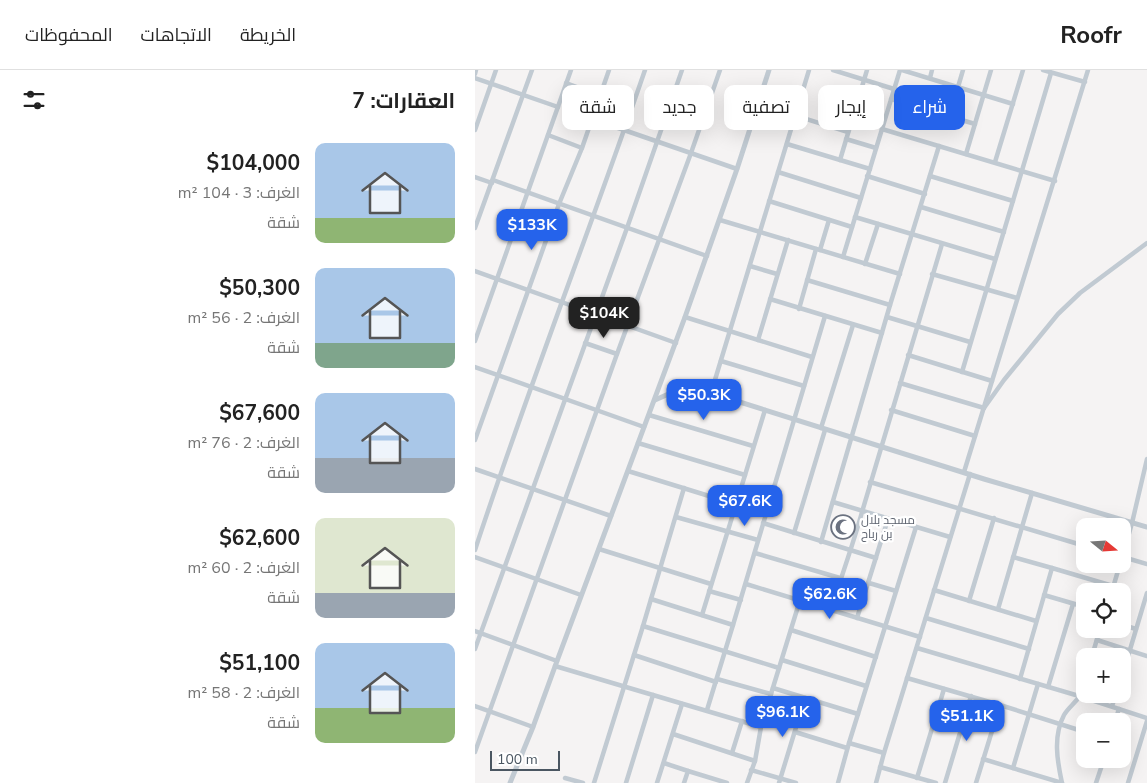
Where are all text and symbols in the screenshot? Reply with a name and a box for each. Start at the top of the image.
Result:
text: Roofr [1060,19,1122,51]
text: المحفوظات [25,23,113,47]
text: الاتجاهات [141,23,212,47]
text: الخريطة [240,23,296,47]
chip: شقة [562,85,634,130]
chip: جديد [644,85,714,130]
chip: تصفية [724,85,808,130]
chip: إيجار [818,85,884,130]
chip: شراء [894,85,965,130]
icon: filters [20,86,48,114]
text: العقارات: 7 [352,87,455,115]
text: $104,000 [207,149,300,177]
icon: home [355,163,415,223]
text: الغرف: 3 · 104 m² [178,182,300,204]
pin: $133K [497,208,567,251]
text: شقة [267,212,300,234]
text: $133K [507,214,557,236]
text: $50,300 [219,274,300,302]
icon: home [355,288,415,348]
pin: $104K [569,296,639,339]
text: $104K [579,302,629,324]
text: الغرف: 2 · 56 m² [187,307,300,329]
text: شقة [267,337,300,359]
pin: $50.3K [663,378,745,421]
text: $50.3K [678,384,731,406]
text: $67,600 [219,399,300,427]
icon: home [355,413,415,473]
text: الغرف: 2 · 76 m² [187,432,300,454]
text: شقة [267,462,300,484]
pin: $67.6K [704,484,786,527]
text: $67.6K [719,490,772,512]
place label: مسجد بلال بن رباح [861,512,915,542]
mosque icon: مسجد بلال بن رباح [830,514,856,540]
north arrow [1076,518,1131,572]
map controls [1076,518,1131,768]
text: $62,600 [219,524,300,552]
icon: home [355,538,415,598]
text: الغرف: 2 · 60 m² [187,557,300,579]
pin: $62.6K [789,578,871,620]
text: $62.6K [804,583,857,605]
button: locate [1076,583,1131,638]
text: شقة [267,587,300,609]
button: + [1076,648,1131,703]
text: $51,100 [219,649,300,677]
icon: home [355,663,415,723]
text: الغرف: 2 · 58 m² [187,682,300,704]
pin: $96.1K [742,696,824,738]
pin: $51.1K [926,700,1008,742]
text: $96.1K [757,701,810,723]
text: $51.1K [941,705,994,727]
text: شقة [267,712,300,734]
button: − [1076,713,1131,768]
scale bar [490,748,560,771]
text: 100 m [497,750,538,769]

